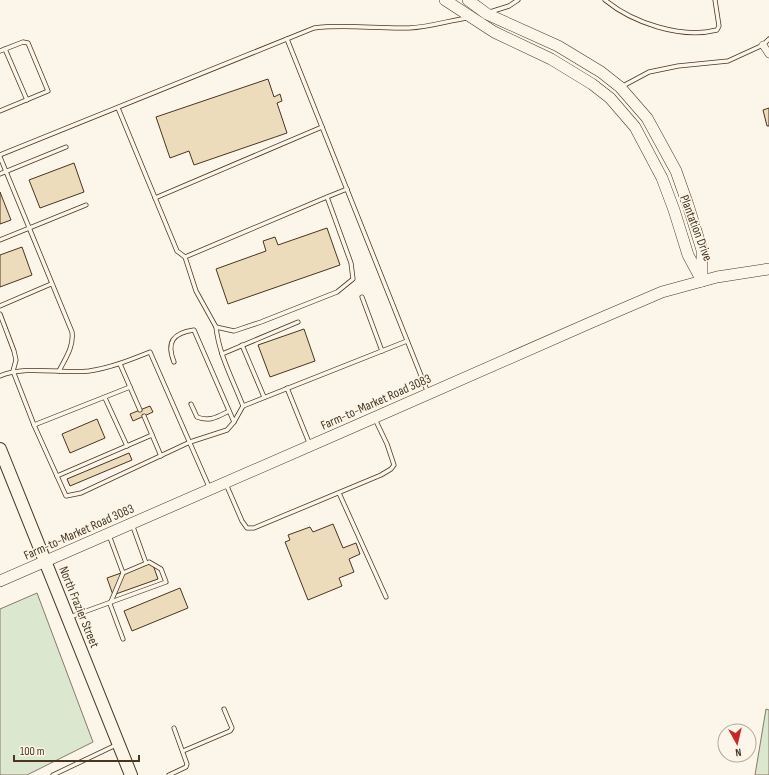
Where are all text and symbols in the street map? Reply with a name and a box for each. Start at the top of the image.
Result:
street label: Plantation Drive [676,193,716,263]
street label: Farm-to-Market Road 3083 [318,370,434,434]
street label: Farm-to-Market Road 3083 [21,500,137,564]
street label: North Frazier Street [55,564,103,650]
north arrow [717,723,757,763]
scale bar [14,737,139,763]
text: 100 m [20,744,45,759]
text: N [734,746,742,759]

